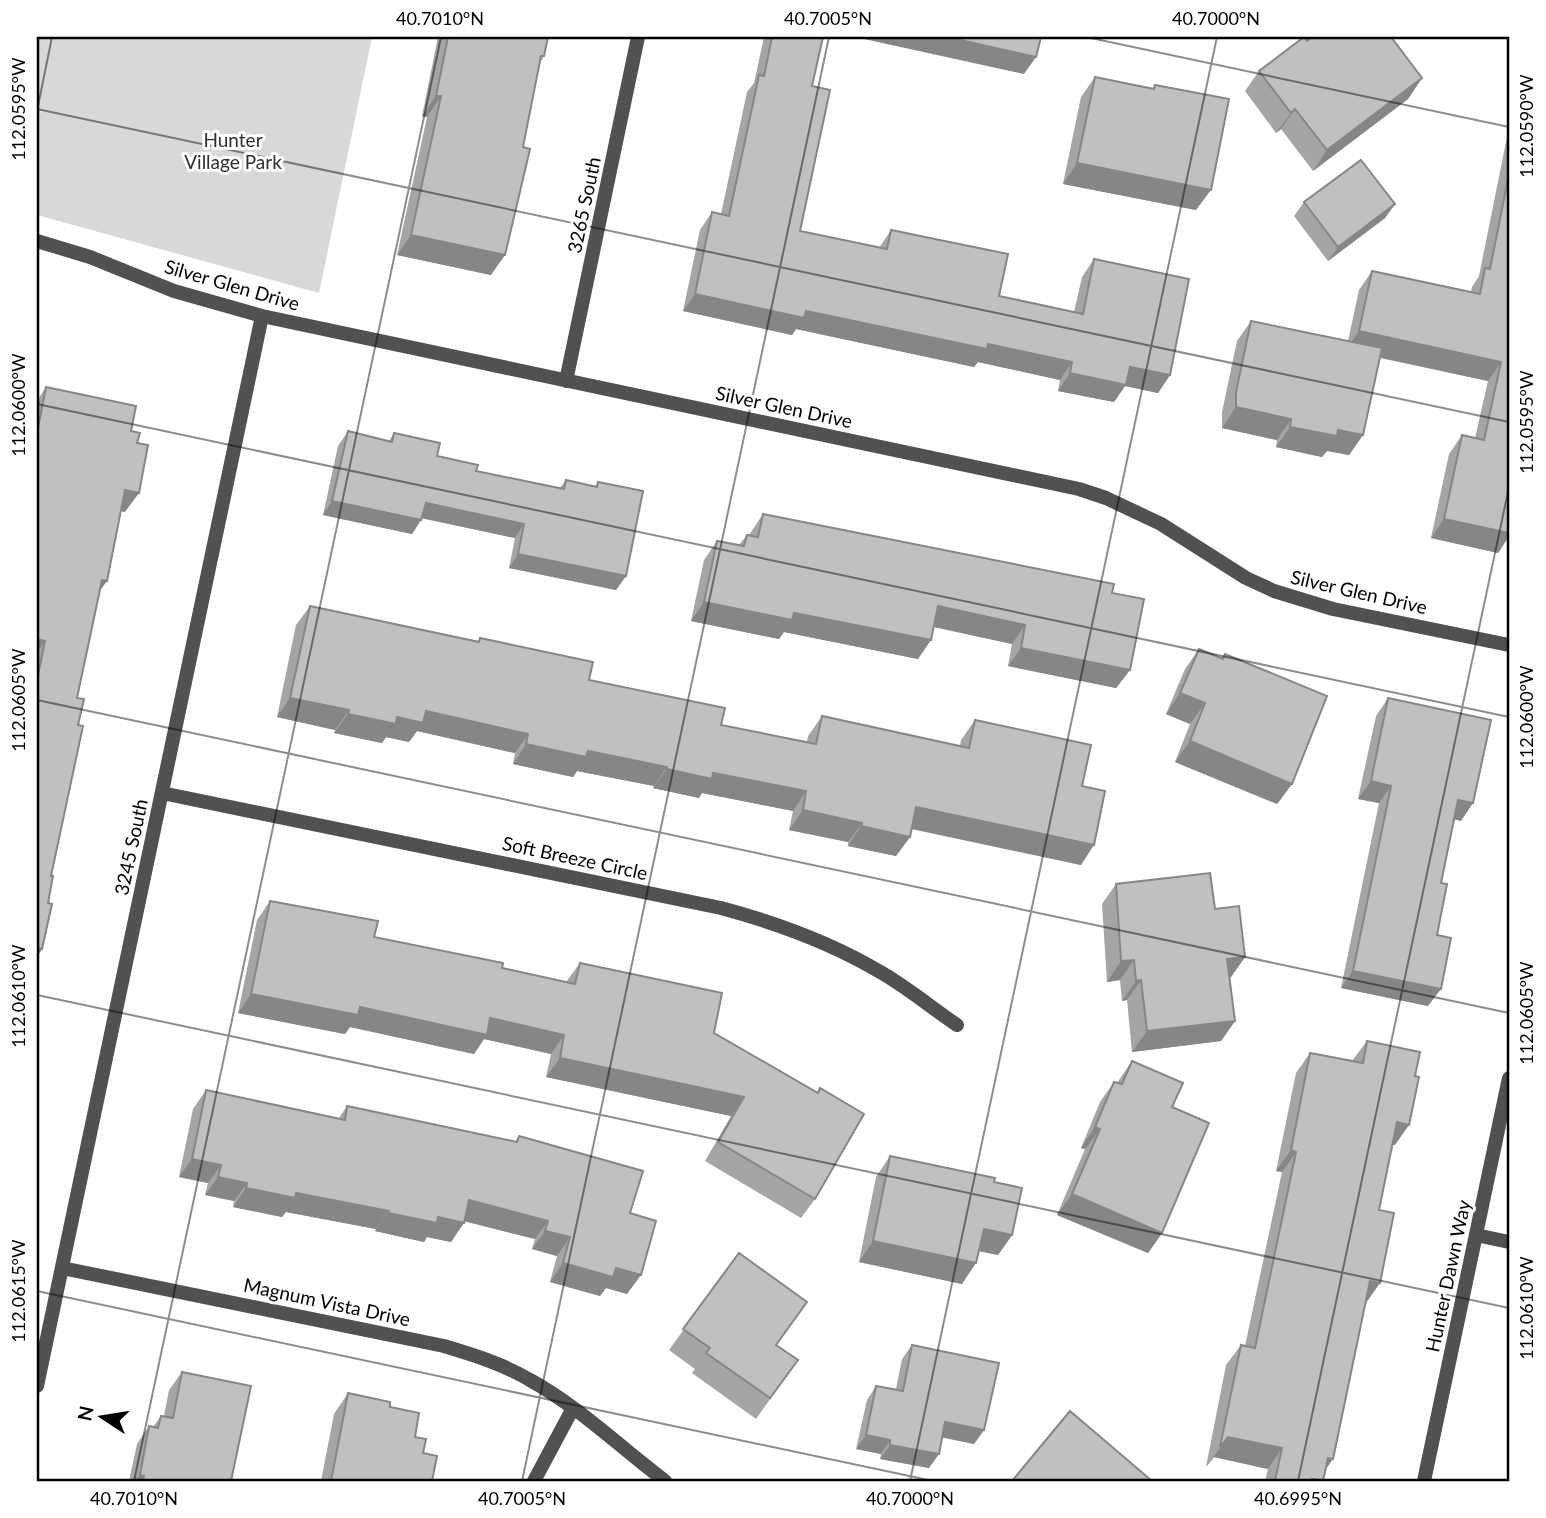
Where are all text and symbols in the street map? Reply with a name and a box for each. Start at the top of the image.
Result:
text: 40.7010°N [396,7,484,29]
text: 40.7005°N [784,7,872,29]
text: 40.7000°N [1172,7,1260,29]
text: 112.0595°W [7,57,29,161]
text: 112.0590°W [1515,74,1537,178]
park label: Hunter Village Park [184,128,282,173]
street label: 3265 South [562,155,605,255]
street label: Silver Glen Drive [162,254,302,315]
text: 112.0600°W [7,353,29,457]
text: 112.0595°W [1515,370,1537,474]
street label: Silver Glen Drive [714,381,855,432]
street label: Silver Glen Drive [1289,565,1430,618]
text: 112.0605°W [7,648,29,752]
text: 112.0600°W [1515,665,1537,769]
street label: 3245 South [109,797,152,897]
street label: Soft Breeze Circle [500,831,650,884]
text: 112.0610°W [7,944,29,1048]
text: 112.0605°W [1515,961,1537,1065]
street label: Hunter Dawn Way [1420,1198,1475,1354]
text: 112.0615°W [7,1239,29,1343]
text: 112.0610°W [1515,1256,1537,1360]
street label: Magnum Vista Drive [242,1273,413,1330]
north arrow [66,1382,136,1452]
text: N [72,1404,98,1423]
text: 40.7010°N [90,1487,178,1509]
text: 40.7005°N [478,1487,566,1509]
text: 40.7000°N [866,1487,954,1509]
text: 40.6995°N [1254,1487,1342,1509]

